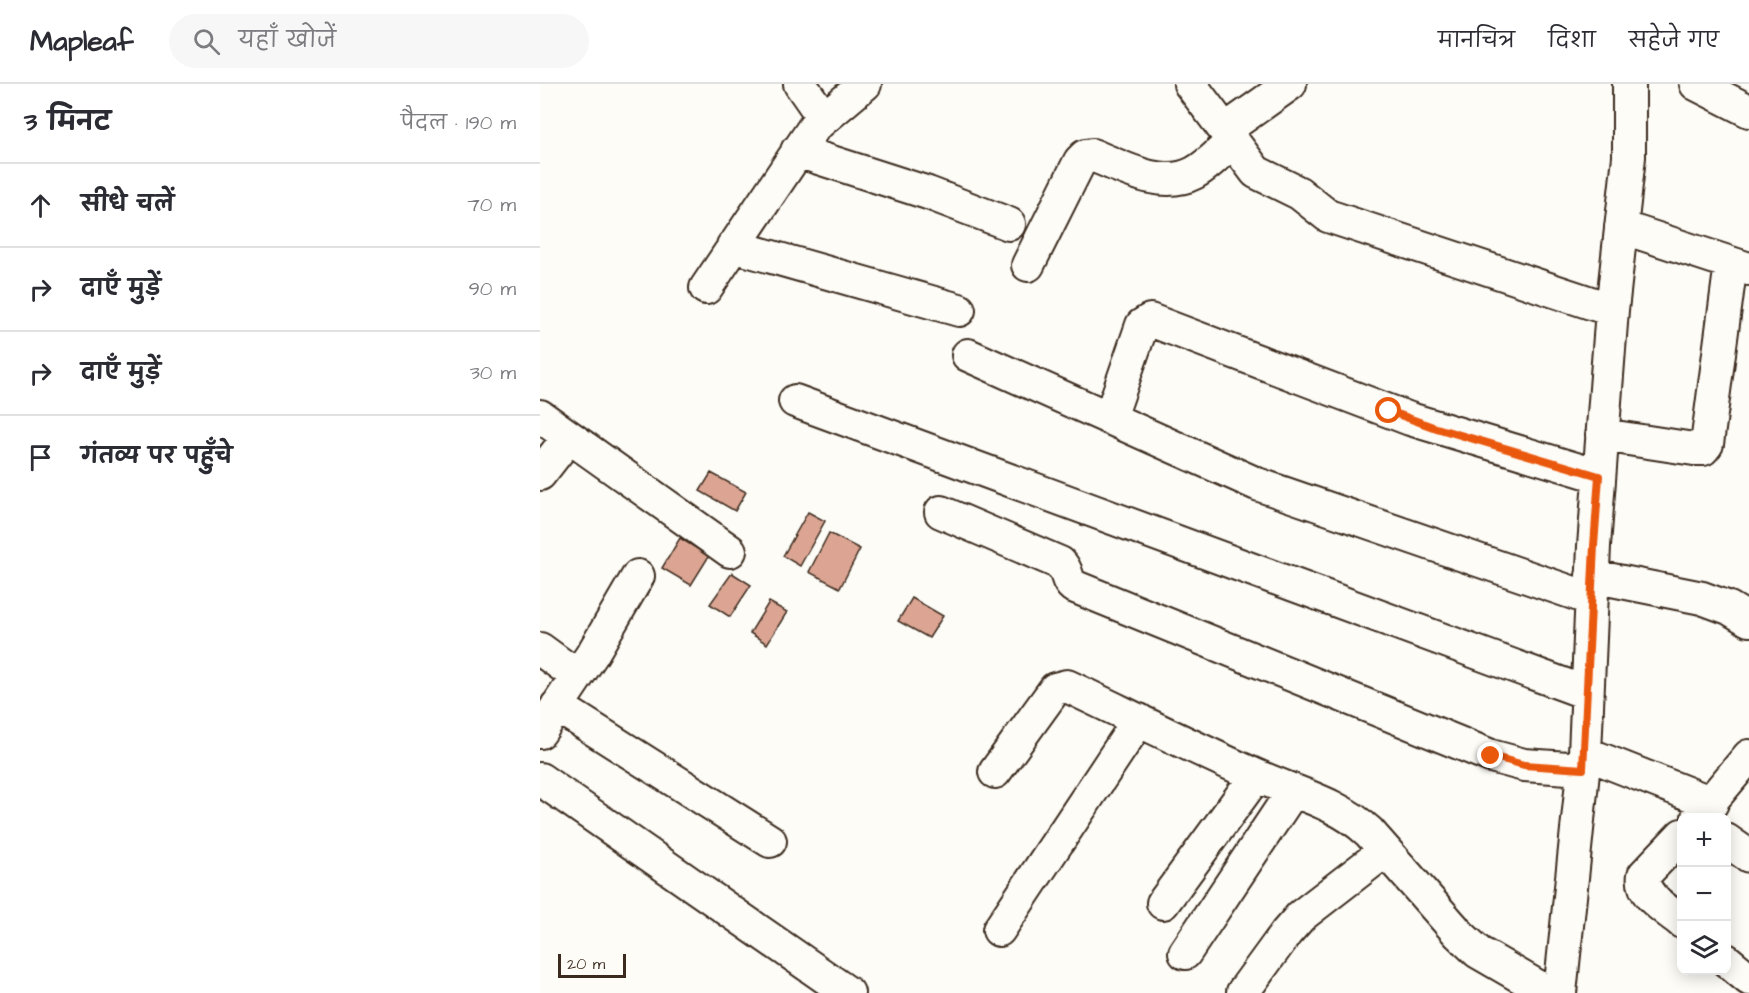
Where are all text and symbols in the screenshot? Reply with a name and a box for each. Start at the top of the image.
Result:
search box [169,14,589,68]
text: Mapleaf [30,22,133,61]
icon: search [190,25,223,58]
text: यहाँ खोजें [238,25,336,56]
text: मानचित्र [1438,26,1515,55]
text: दिशा [1548,26,1596,55]
text: सहेजे गए [1629,26,1719,55]
text: 3 मिनट [24,104,111,140]
text: पैदल · 190 m [401,109,516,137]
icon: ahead [24,189,57,222]
text: सीधे चलें [81,189,174,220]
text: 70 m [468,191,516,219]
icon: right [24,273,57,306]
text: दाएँ मुड़ें [81,273,161,304]
text: 90 m [468,275,516,303]
icon: right [24,357,57,390]
text: दाएँ मुड़ें [81,357,161,388]
text: 30 m [470,359,516,387]
route start [1375,397,1401,423]
icon: arrive [24,441,57,474]
text: गंतव्य पर पहुँचे [81,441,232,472]
route end [1477,742,1503,768]
map controls [1677,813,1731,975]
button: + [1677,813,1731,867]
button: − [1677,867,1731,921]
button: layers [1677,921,1731,975]
scale bar [558,951,626,978]
text: 20 m [567,953,605,975]

